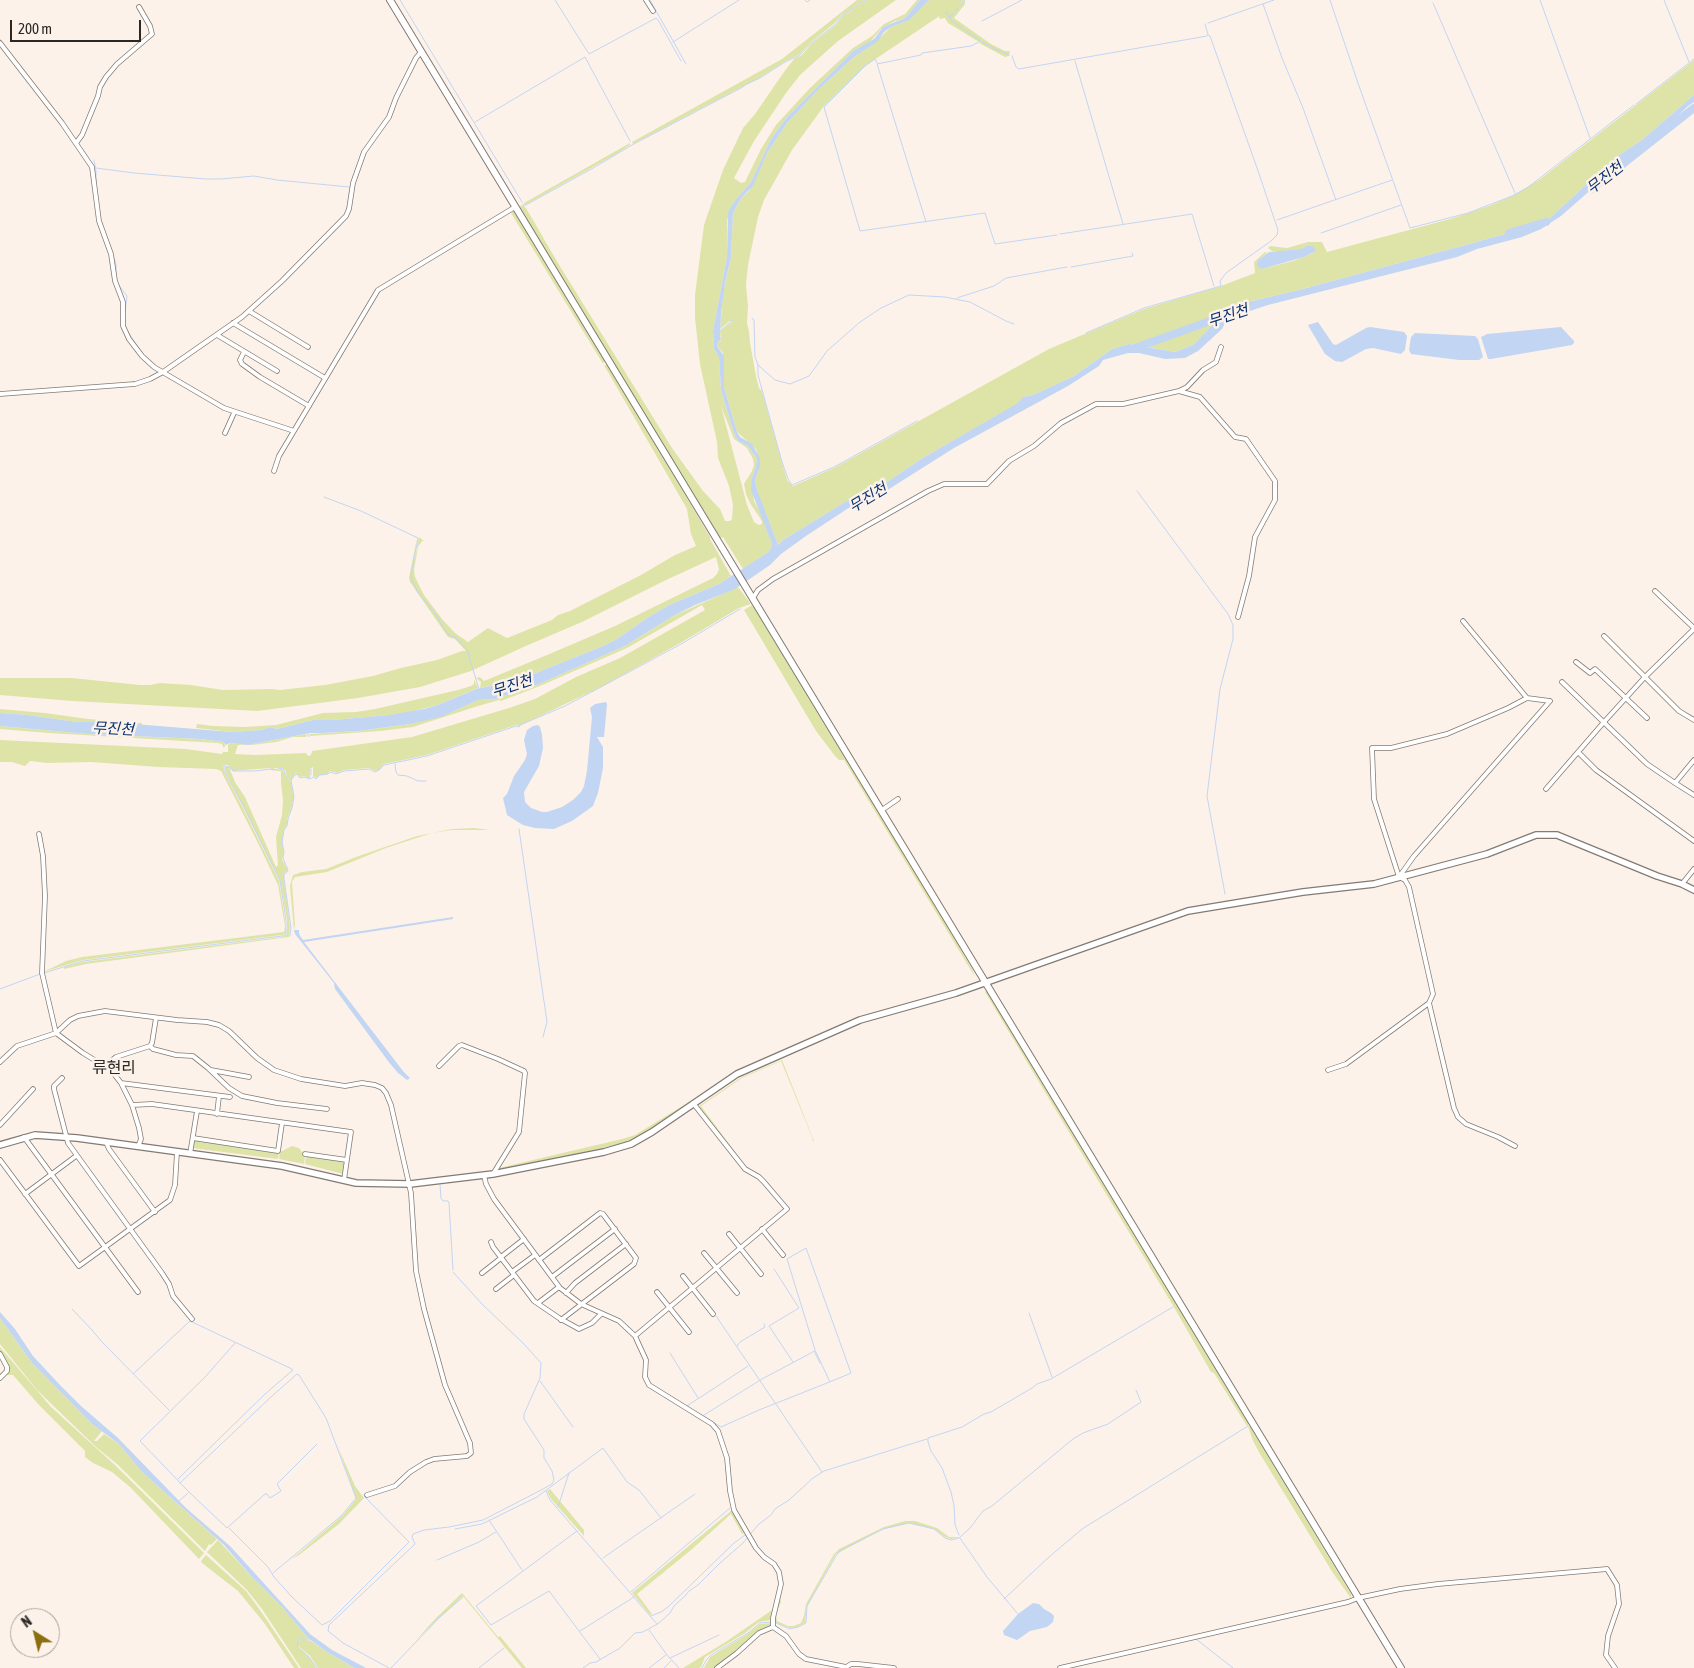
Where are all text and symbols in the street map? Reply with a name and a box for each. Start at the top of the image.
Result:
scale bar [12,10,144,42]
text: 200 m [18,20,52,37]
water label: 무진천 [1583,158,1627,198]
water label: 무진천 [1206,301,1250,331]
water label: 무진천 [846,480,890,516]
water label: 무진천 [490,671,534,701]
water label: 무진천 [92,719,134,739]
district label: 류현리 [92,1058,136,1078]
north arrow [10,1608,60,1658]
text: N [19,1613,35,1631]

